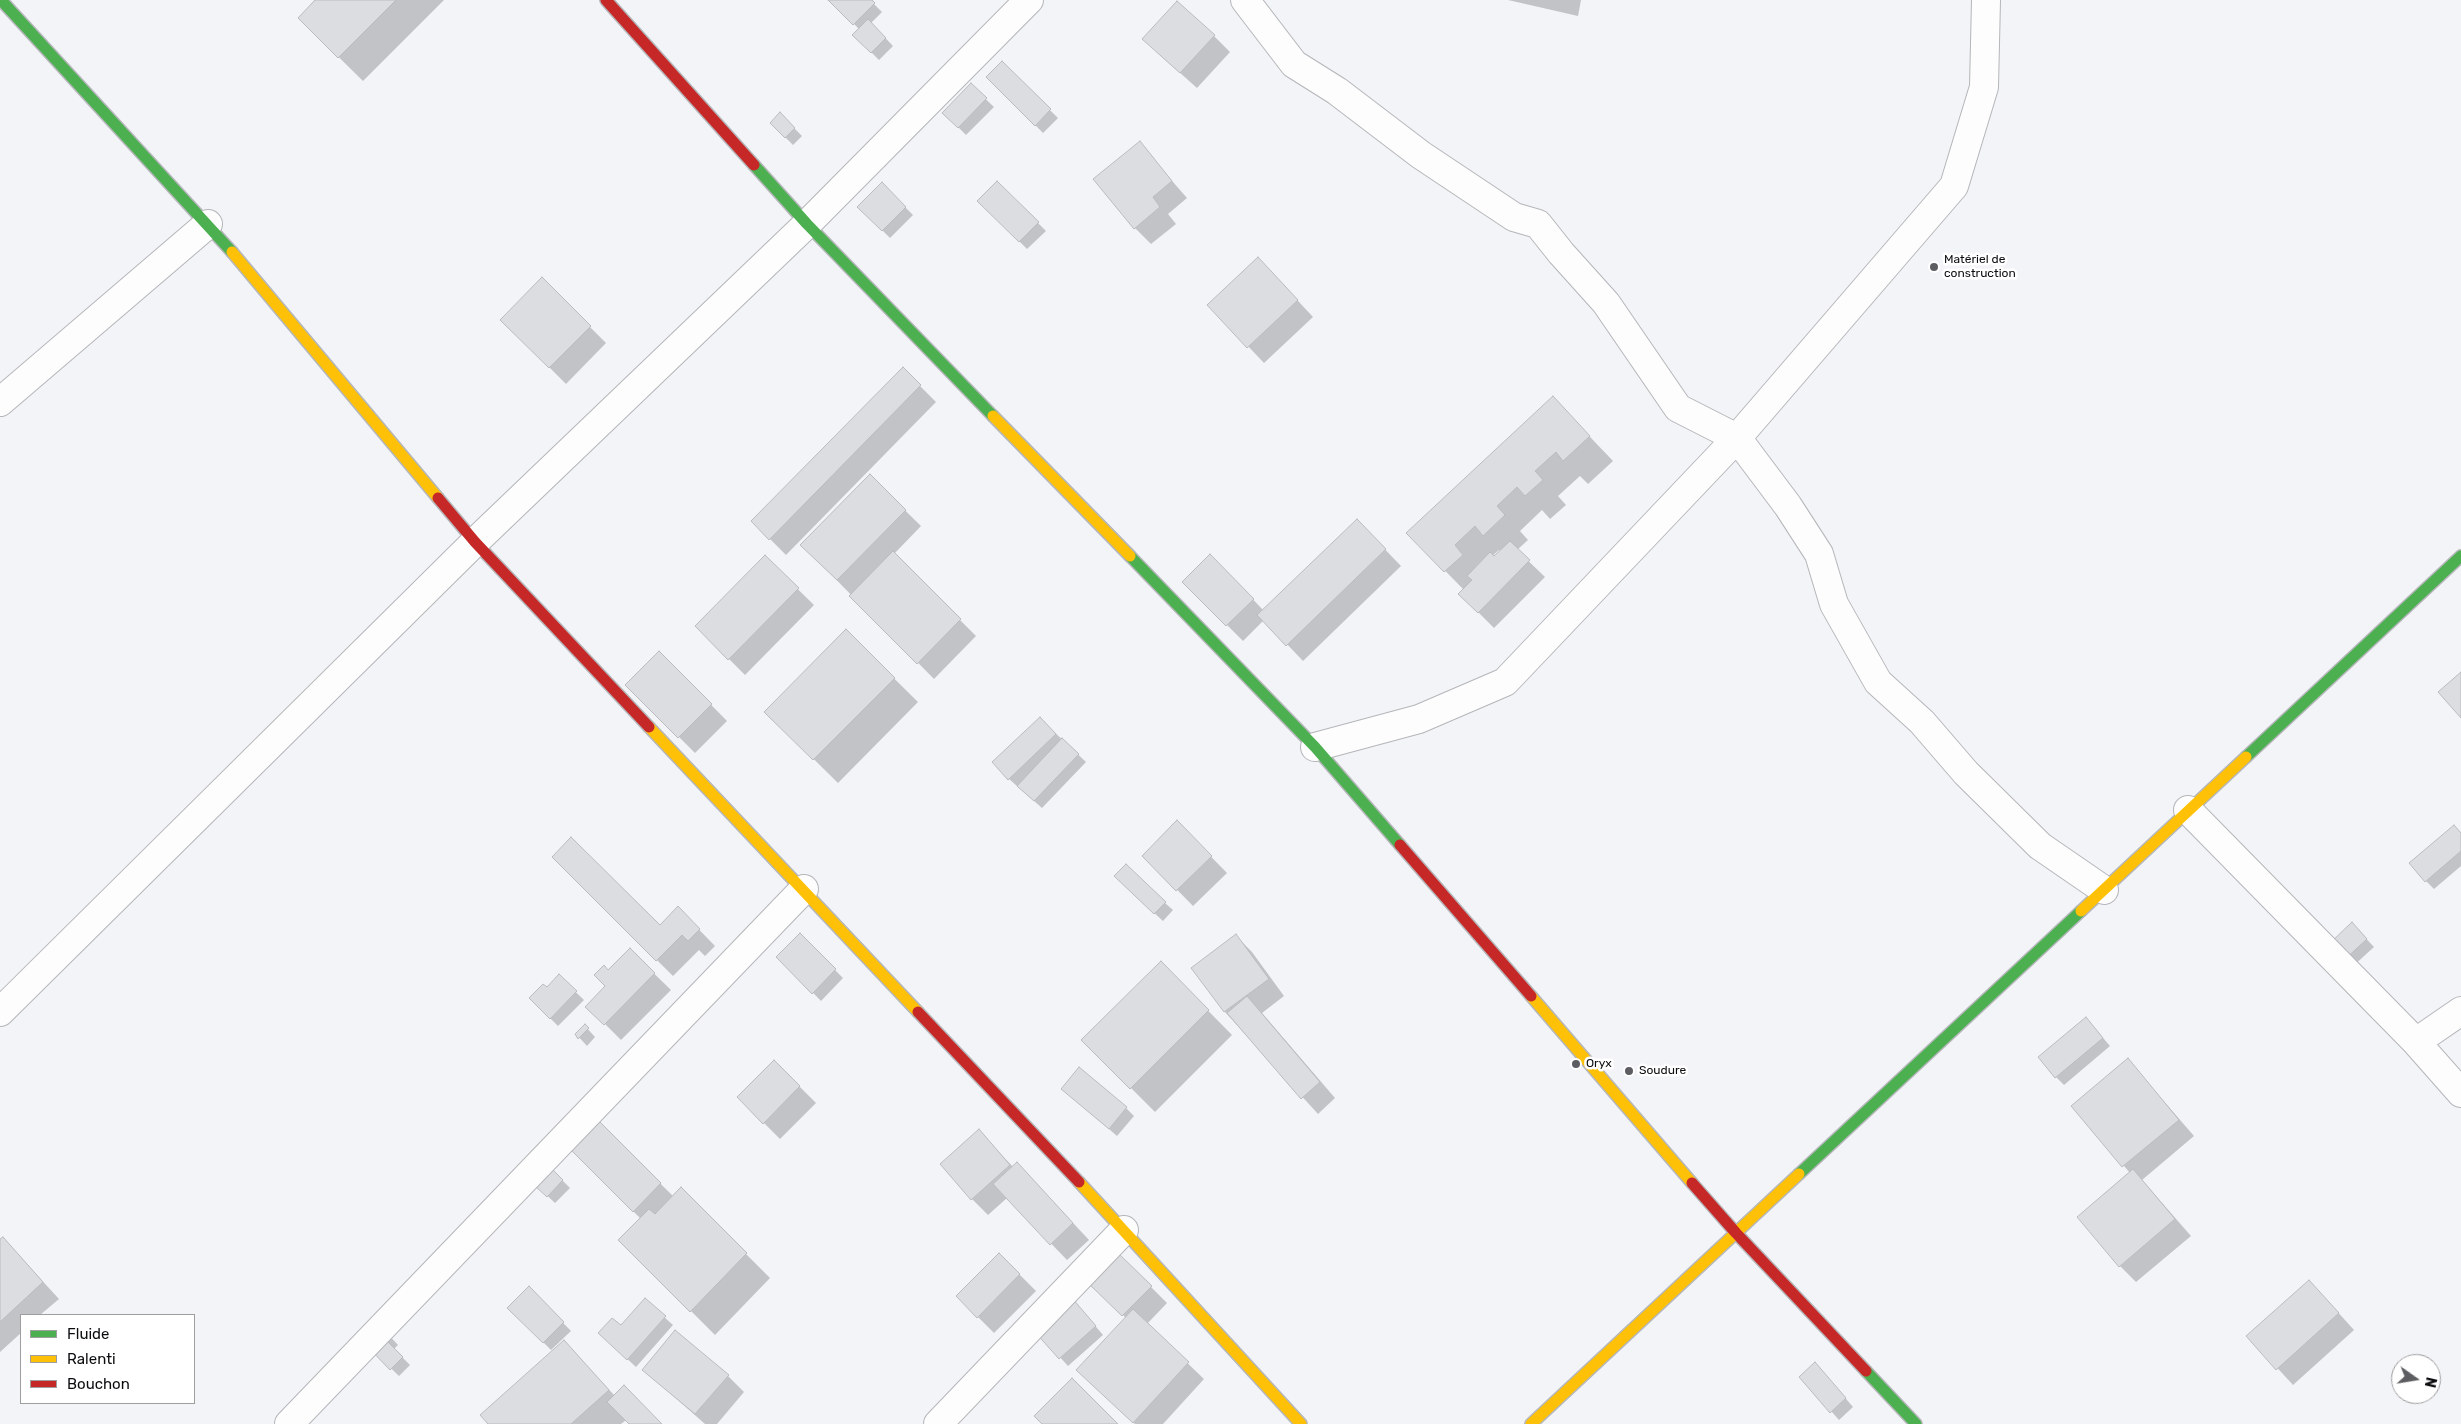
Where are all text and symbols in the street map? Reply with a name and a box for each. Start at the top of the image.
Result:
place label: Matériel de construction [1944,253,2016,281]
marker: Matériel de construction [1928,261,1940,273]
place label: Oryx [1586,1057,1612,1071]
marker: Oryx [1570,1058,1582,1070]
place label: Soudure [1639,1064,1686,1078]
marker: Soudure [1623,1065,1635,1077]
legend [20,1314,195,1404]
text: Fluide [67,1325,109,1343]
text: Ralenti [67,1350,116,1368]
north arrow [2391,1354,2441,1404]
text: Bouchon [67,1375,130,1393]
text: N [2421,1375,2440,1389]

